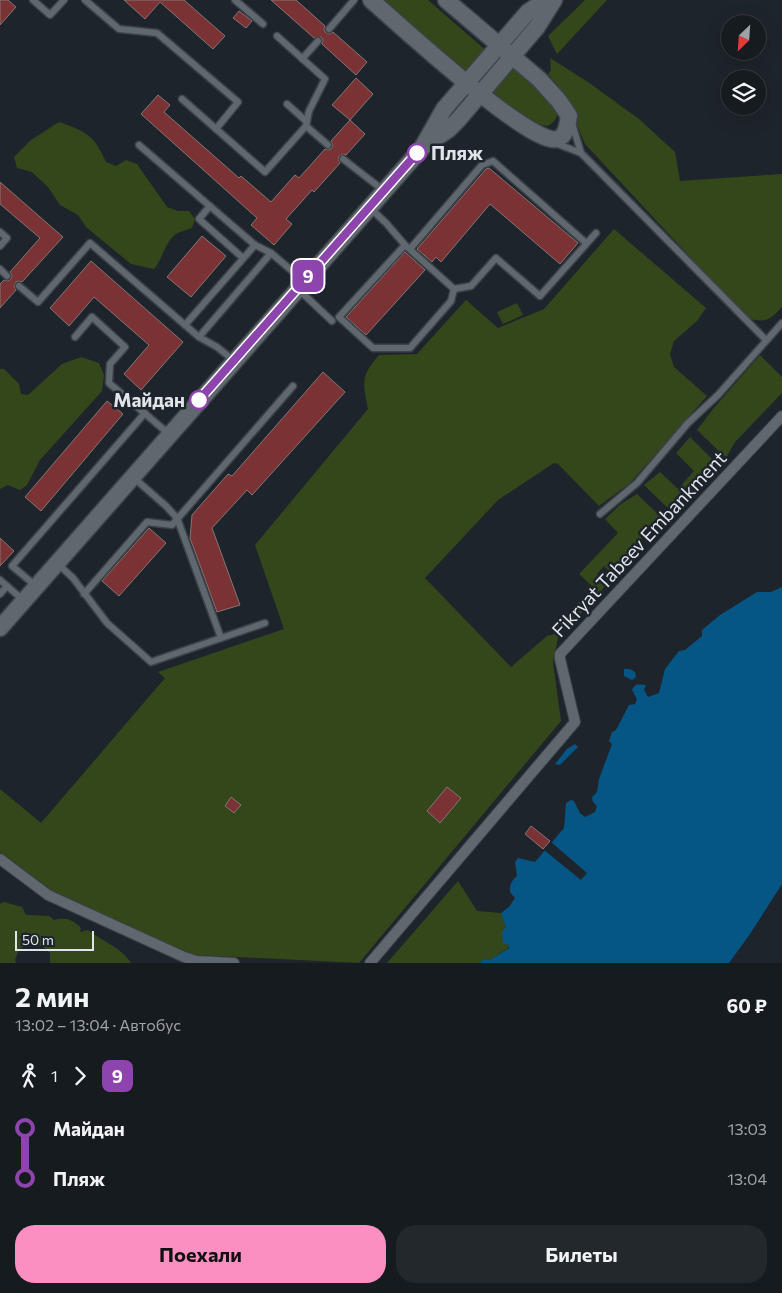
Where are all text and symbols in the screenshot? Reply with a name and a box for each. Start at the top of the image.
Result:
north arrow [721,15,766,60]
map controls [721,15,766,115]
button: layers [721,70,766,115]
place label: Пляж [431,141,483,164]
marker: Пляж [407,143,427,163]
line badge: 9 [292,260,324,292]
text: 9 [302,265,314,287]
place label: Майдан [113,388,185,411]
marker: Майдан [189,390,209,410]
street label: Fikryat Tabeev Embankment [547,446,731,641]
scale bar [15,928,94,951]
text: 50 m [22,931,54,948]
text: 2 мин [15,979,90,1013]
text: 60 ₽ [726,994,767,1017]
text: 13:02 – 13:04 · Автобус [15,1015,181,1034]
icon: walk [15,1062,43,1090]
icon: forward [66,1062,94,1090]
text: 9 [112,1065,123,1087]
text: 1 [51,1066,58,1085]
text: Майдан [53,1117,125,1140]
text: 13:03 [728,1119,767,1138]
text: Пляж [53,1167,105,1190]
text: 13:04 [727,1169,767,1188]
button: Поехали [15,1225,386,1283]
button: Билеты [396,1225,767,1283]

